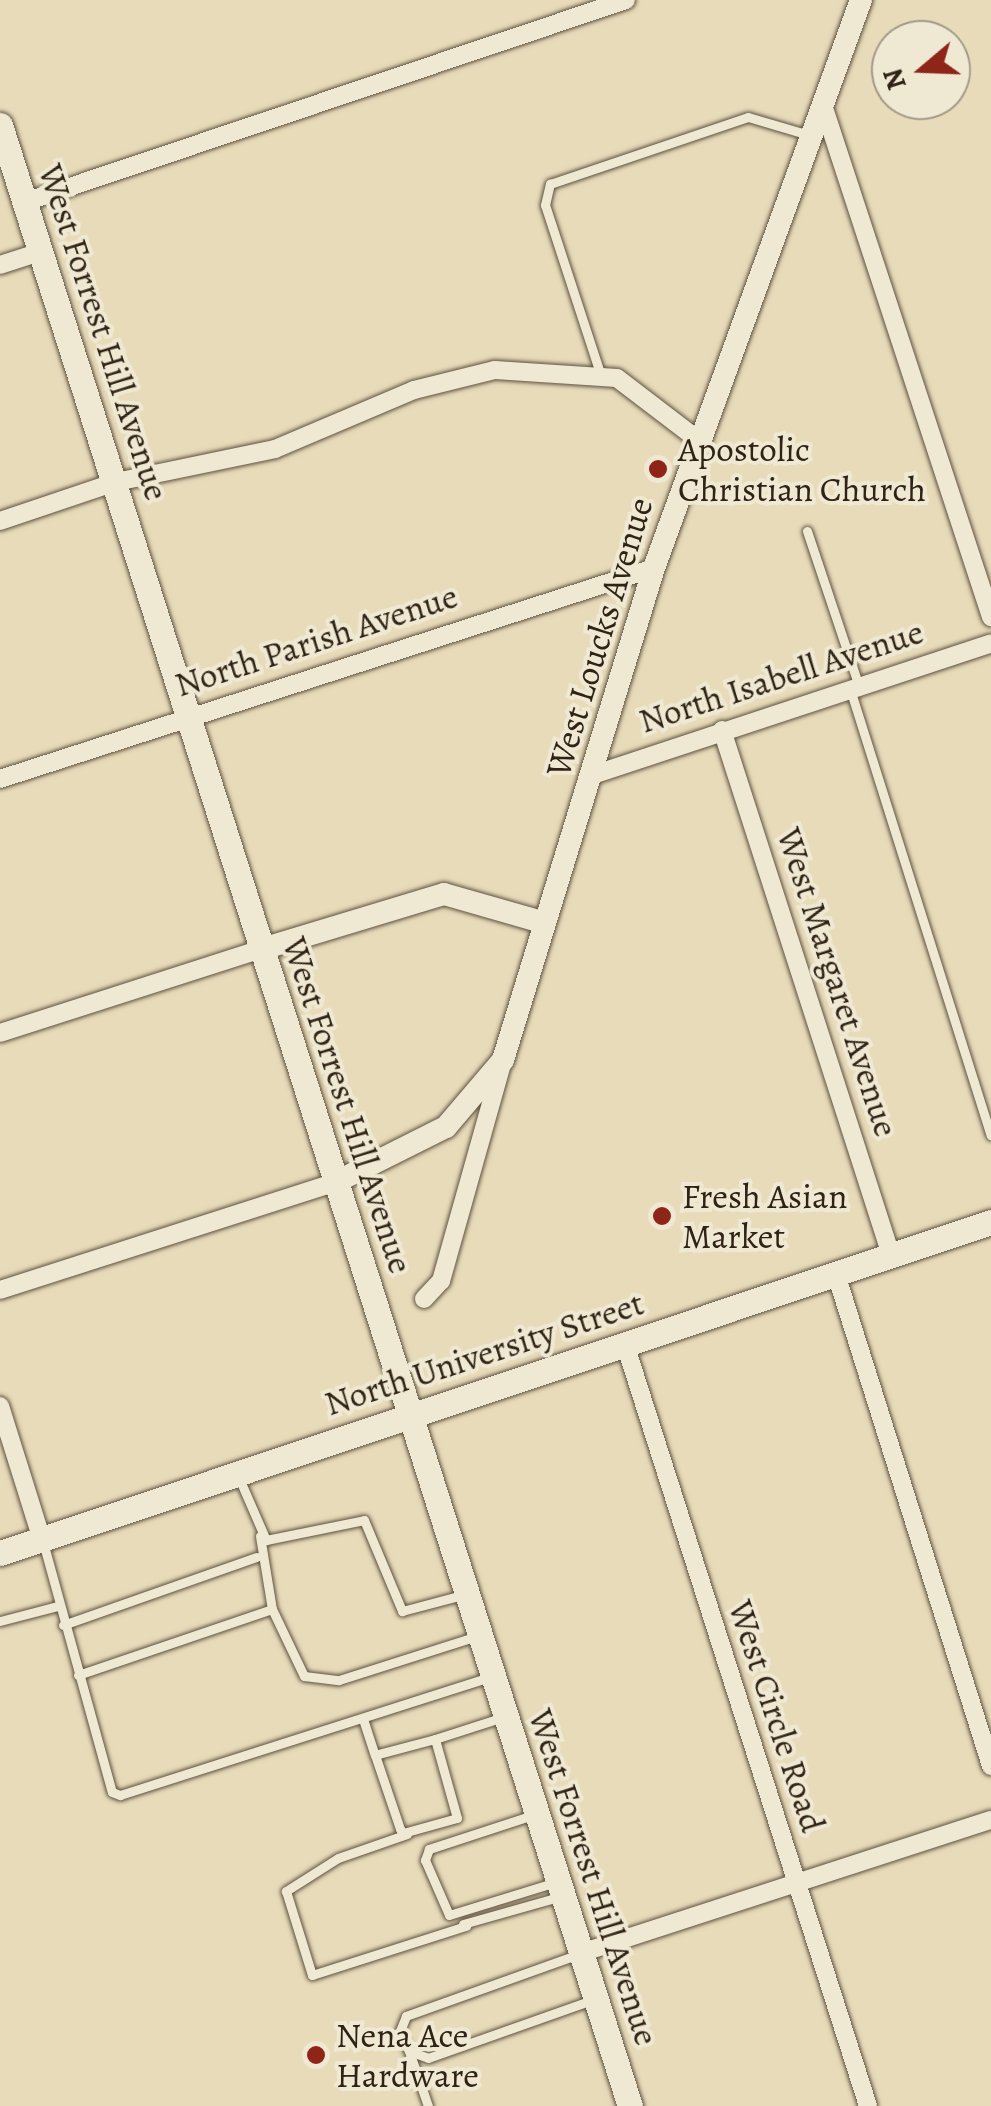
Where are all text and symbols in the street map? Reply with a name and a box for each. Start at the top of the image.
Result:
north arrow [871,20,971,120]
text: N [873,63,916,95]
street label: West Forrest Hill Avenue [30,159,178,505]
place label: Apostolic Christian Church [678,428,926,510]
marker: Apostolic Christian Church [647,458,669,480]
street label: West Loucks Avenue [537,492,661,782]
street label: North Parish Avenue [169,575,463,705]
street label: North Isabell Avenue [634,610,928,742]
street label: West Margaret Avenue [768,822,908,1142]
street label: West Forrest Hill Avenue [274,932,422,1278]
place label: Fresh Asian Market [682,1175,848,1257]
marker: Fresh Asian Market [651,1205,673,1227]
street label: North University Street [319,1282,649,1424]
street label: West Circle Road [720,1595,834,1837]
street label: West Forrest Hill Avenue [520,1704,668,2050]
place label: Nena Ace Hardware [336,2014,479,2096]
marker: Nena Ace Hardware [305,2044,327,2066]

